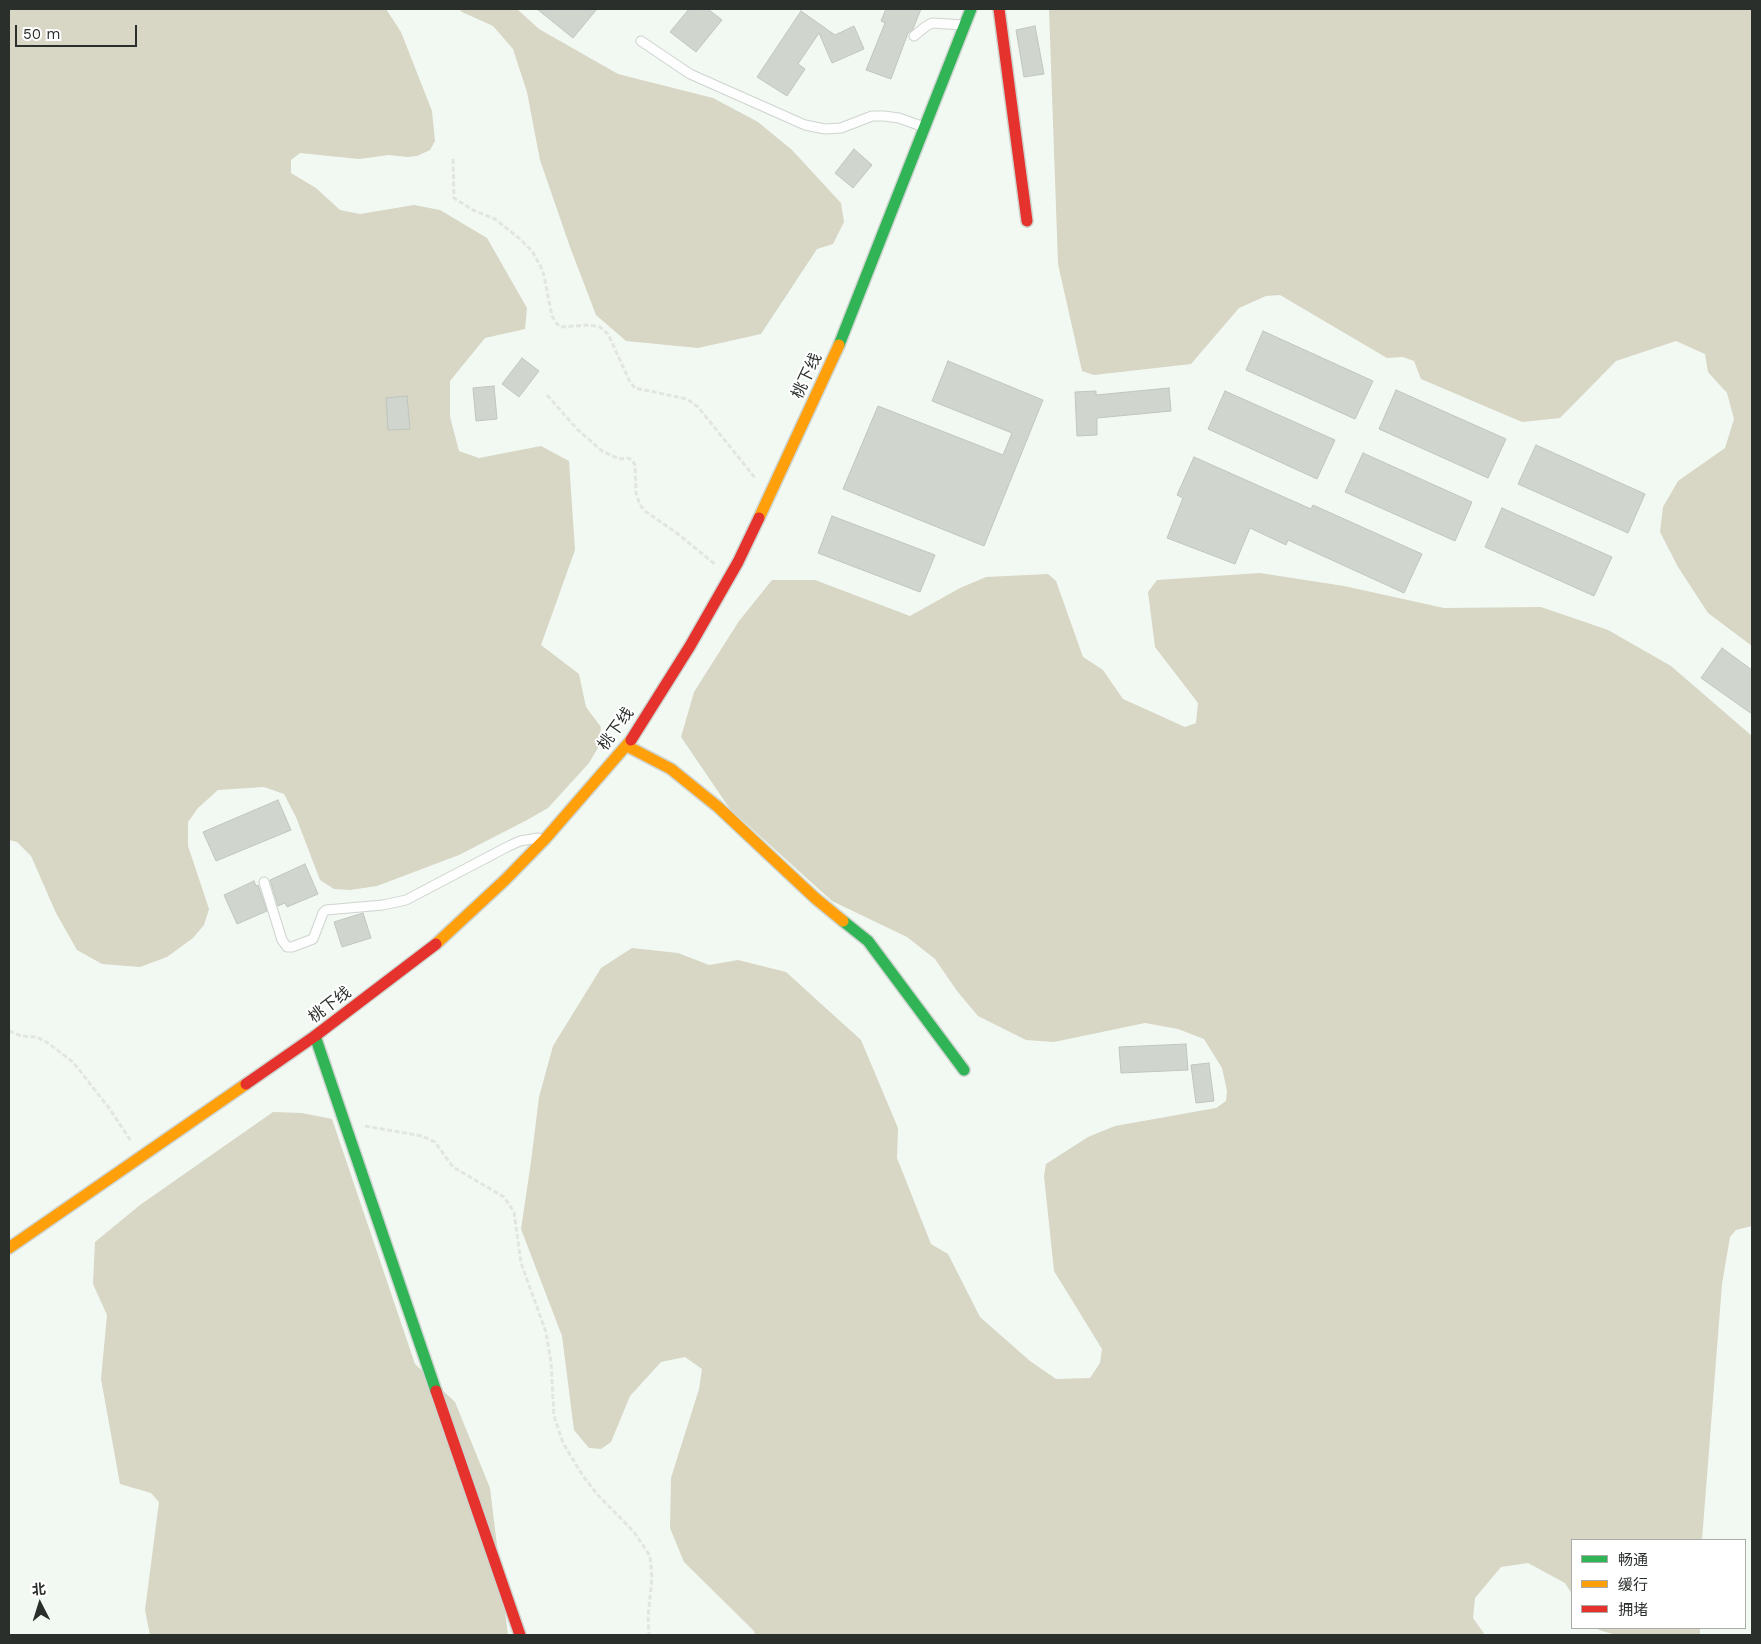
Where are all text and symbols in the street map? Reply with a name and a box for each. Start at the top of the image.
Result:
scale bar [18,15,140,47]
text: 50 m [23,25,60,43]
street label: 桃下线 [788,350,826,402]
street label: 桃下线 [594,704,638,754]
street label: 桃下线 [305,983,355,1027]
legend [1571,1539,1746,1629]
text: 畅通 [1618,1551,1648,1569]
text: 缓行 [1618,1576,1648,1594]
north arrow [15,1579,65,1629]
text: 北 [31,1580,46,1598]
text: 拥堵 [1618,1601,1648,1619]

